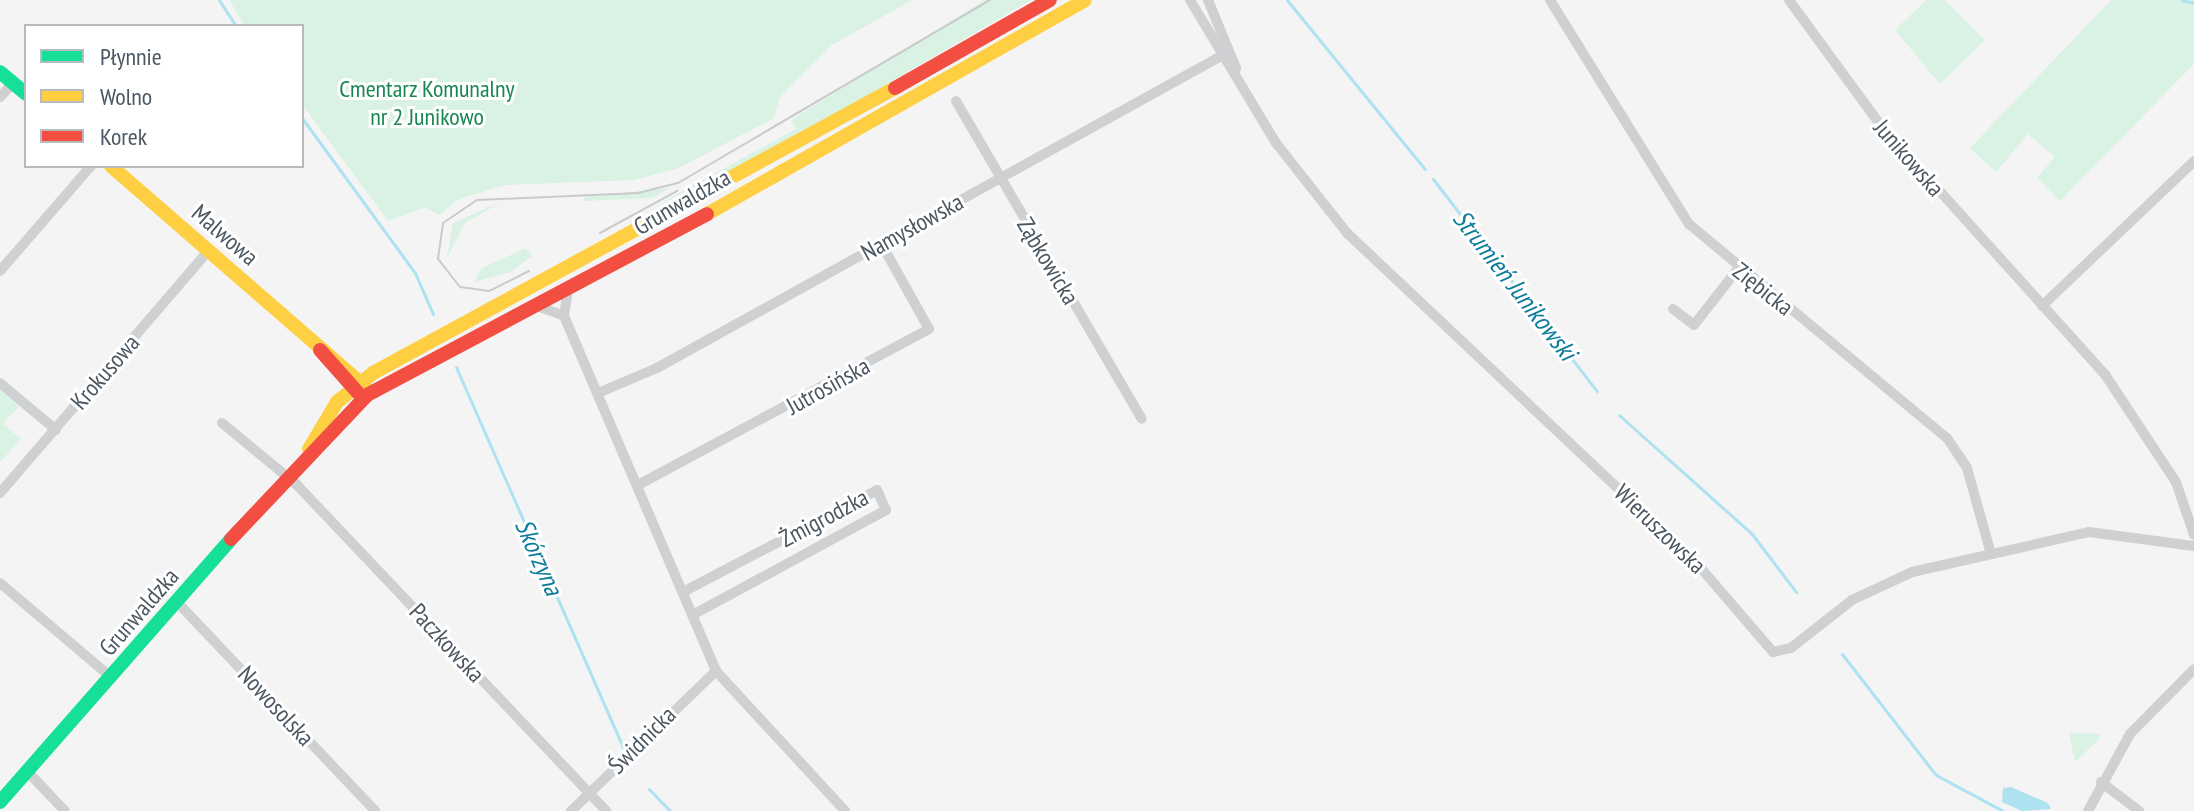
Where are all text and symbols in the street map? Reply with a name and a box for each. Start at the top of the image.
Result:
legend [24,24,304,168]
text: Płynnie [100,41,162,72]
park label: Cmentarz Komunalny nr 2 Junikowo [339,75,515,131]
text: Wolno [100,81,152,112]
street label: Junikowska [1868,114,1950,202]
text: Korek [100,121,147,152]
street label: Grunwaldzka [629,163,735,241]
street label: Namysłowska [856,187,968,267]
street label: Malwowa [186,198,264,272]
water label: Strumień Junikowski [1447,204,1583,366]
street label: Ząbkowicka [1011,212,1085,310]
street label: Ziębicka [1727,257,1799,321]
street label: Krokusowa [65,329,145,415]
street label: Jutrosińska [781,351,875,421]
street label: Wieruszowska [1608,478,1712,580]
street label: Żmigrodzka [775,483,873,553]
water label: Skórzyna [508,514,570,600]
street label: Grunwaldzka [93,562,185,662]
street label: Paczkowska [403,598,491,688]
street label: Nowosolska [232,660,320,752]
street label: Świdnicka [602,700,682,780]

